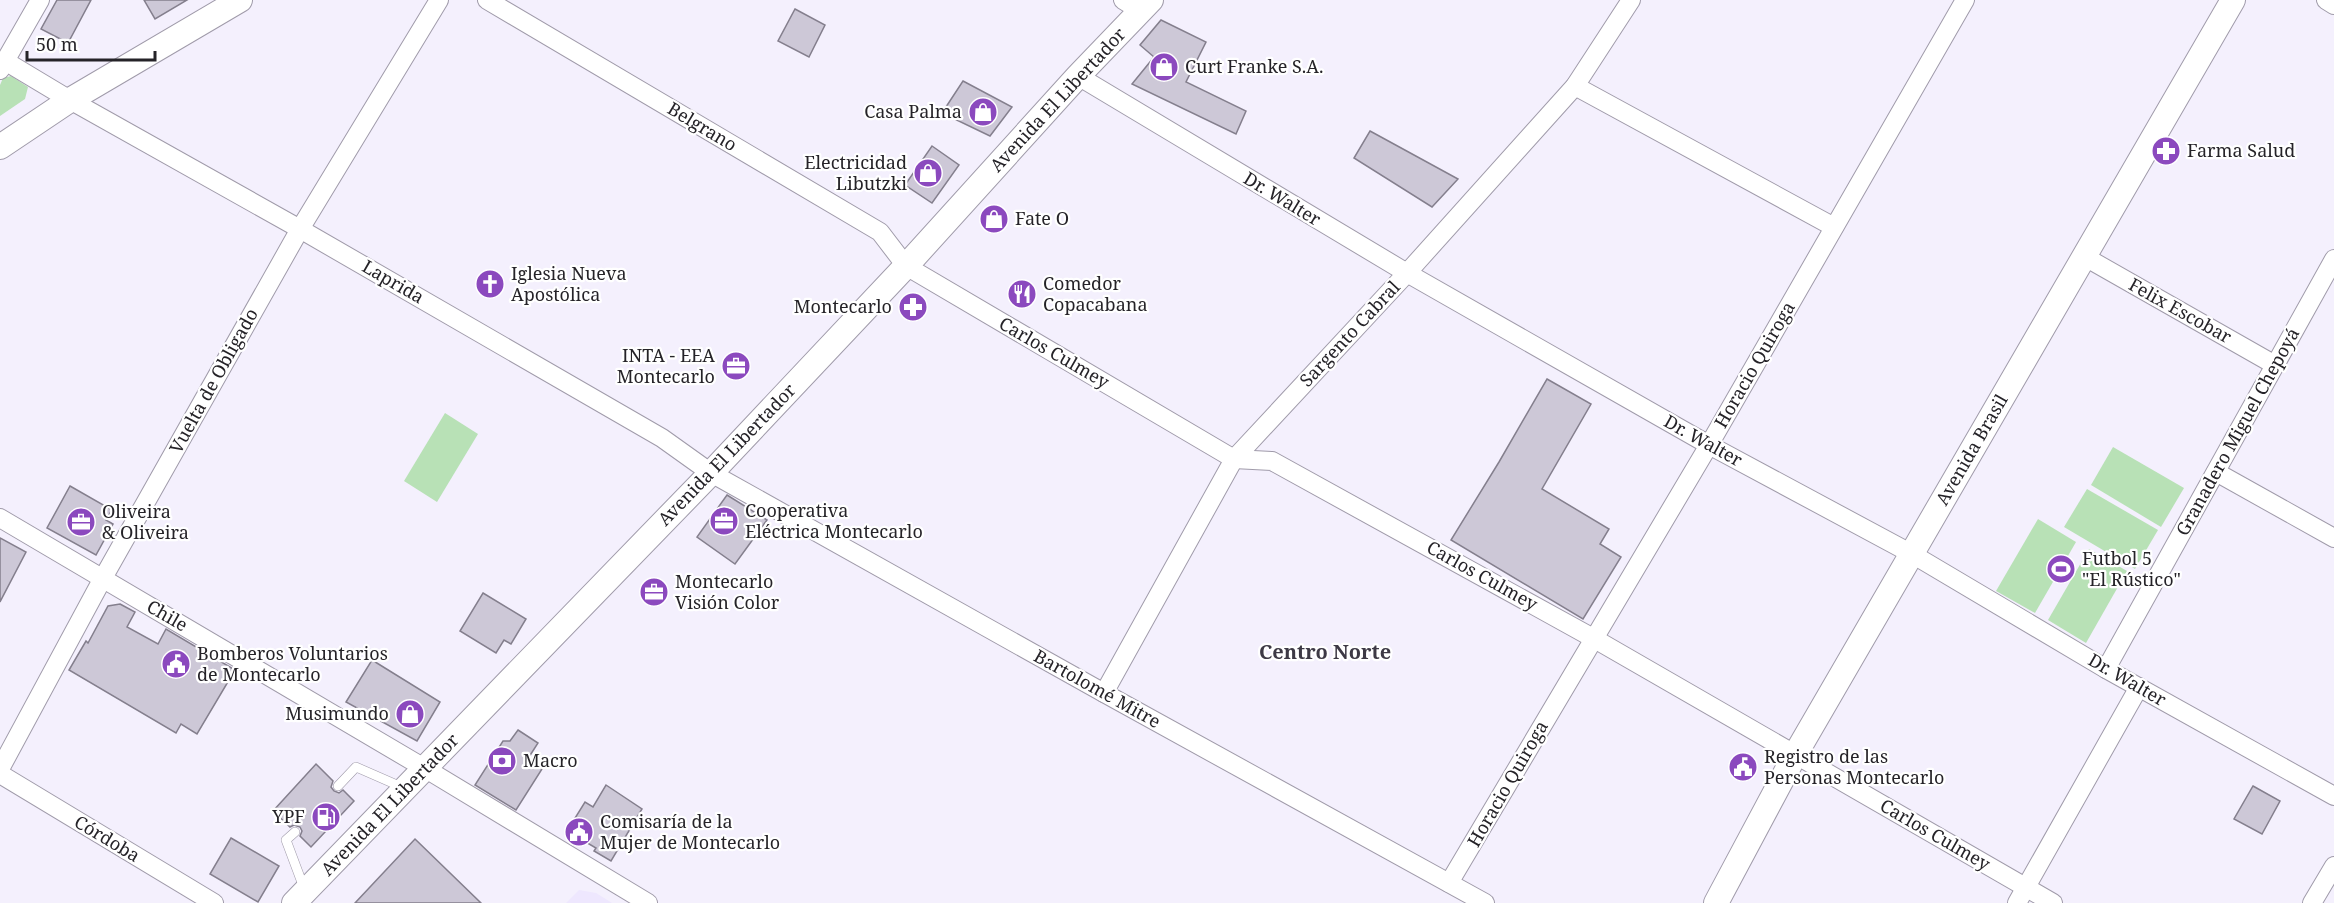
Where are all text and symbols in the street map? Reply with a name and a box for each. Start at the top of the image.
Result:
street label: Avenida El Libertador [984,22,1131,177]
scale bar [27,24,154,62]
text: 50 m [36,32,78,56]
shop icon: Curt Franke S.A. [1148,51,1180,83]
place label: Curt Franke S.A. [1185,54,1323,78]
street label: Belgrano [663,96,742,156]
shop icon: Casa Palma [967,96,999,128]
place label: Casa Palma [864,99,962,123]
pharmacy icon: Farma Salud [2150,135,2182,167]
place label: Farma Salud [2187,138,2295,162]
place label: Electricidad Libutzki [804,150,907,195]
shop icon: Electricidad Libutzki [912,157,944,189]
street label: Dr. Walter [1239,166,1326,231]
shop icon: Fate O [978,203,1010,235]
place label: Fate O [1015,206,1069,230]
street label: Laprida [358,254,429,308]
place label: Iglesia Nueva Apostólica [511,261,627,306]
church icon: Iglesia Nueva Apostólica [474,268,506,300]
place label: Comedor Copacabana [1043,271,1148,316]
street label: Felix Escobar [2125,272,2237,349]
street label: Sargento Cabral [1294,275,1405,392]
restaurant icon: Comedor Copacabana [1006,278,1038,310]
pharmacy icon: Montecarlo [897,291,929,323]
place label: Montecarlo [794,294,892,318]
street label: Horacio Quiroga [1708,297,1800,432]
street label: Vuelta de Obligado [163,304,263,457]
street label: Carlos Culmey [995,311,1115,394]
street label: Granadero Miguel Chepoyá [2170,323,2304,540]
place label: INTA - EEA Montecarlo [617,343,715,388]
office icon: INTA - EEA Montecarlo [720,350,752,382]
street label: Avenida El Libertador [652,378,801,531]
street label: Avenida Brasil [1930,389,2013,509]
street label: Dr. Walter [1660,409,1747,472]
place label: Cooperativa Eléctrica Montecarlo [745,498,923,543]
place label: Oliveira & Oliveira [102,499,189,544]
office icon: Cooperativa Eléctrica Montecarlo [708,505,740,537]
office icon: Oliveira & Oliveira [65,506,97,538]
street label: Carlos Culmey [1423,535,1543,616]
place label: Futbol 5 "El Rústico" [2082,546,2181,591]
sports icon: Futbol 5 "El Rústico" [2045,553,2077,585]
place label: Montecarlo Visión Color [675,569,780,614]
office icon: Montecarlo Visión Color [638,576,670,608]
street label: Chile [143,594,192,636]
district label: Centro Norte [1259,638,1391,665]
place label: Bomberos Voluntarios de Montecarlo [197,641,388,686]
street label: Bartolomé Mitre [1030,643,1165,733]
street label: Dr. Walter [2084,647,2171,711]
public building icon: Bomberos Voluntarios de Montecarlo [160,648,192,680]
shop icon: Musimundo [394,698,426,730]
place label: Musimundo [285,701,389,725]
street label: Horacio Quiroga [1461,716,1553,851]
street label: Avenida El Libertador [315,728,464,881]
place label: Registro de las Personas Montecarlo [1764,744,1944,789]
bank icon: Macro [486,745,518,777]
place label: Macro [523,748,578,772]
public building icon: Registro de las Personas Montecarlo [1727,751,1759,783]
street label: Carlos Culmey [1876,793,1996,876]
fuel station icon: YPF [310,801,342,833]
place label: YPF [271,804,305,828]
street label: Córdoba [70,809,145,867]
place label: Comisaría de la Mujer de Montecarlo [600,809,780,854]
public building icon: Comisaría de la Mujer de Montecarlo [563,816,595,848]

